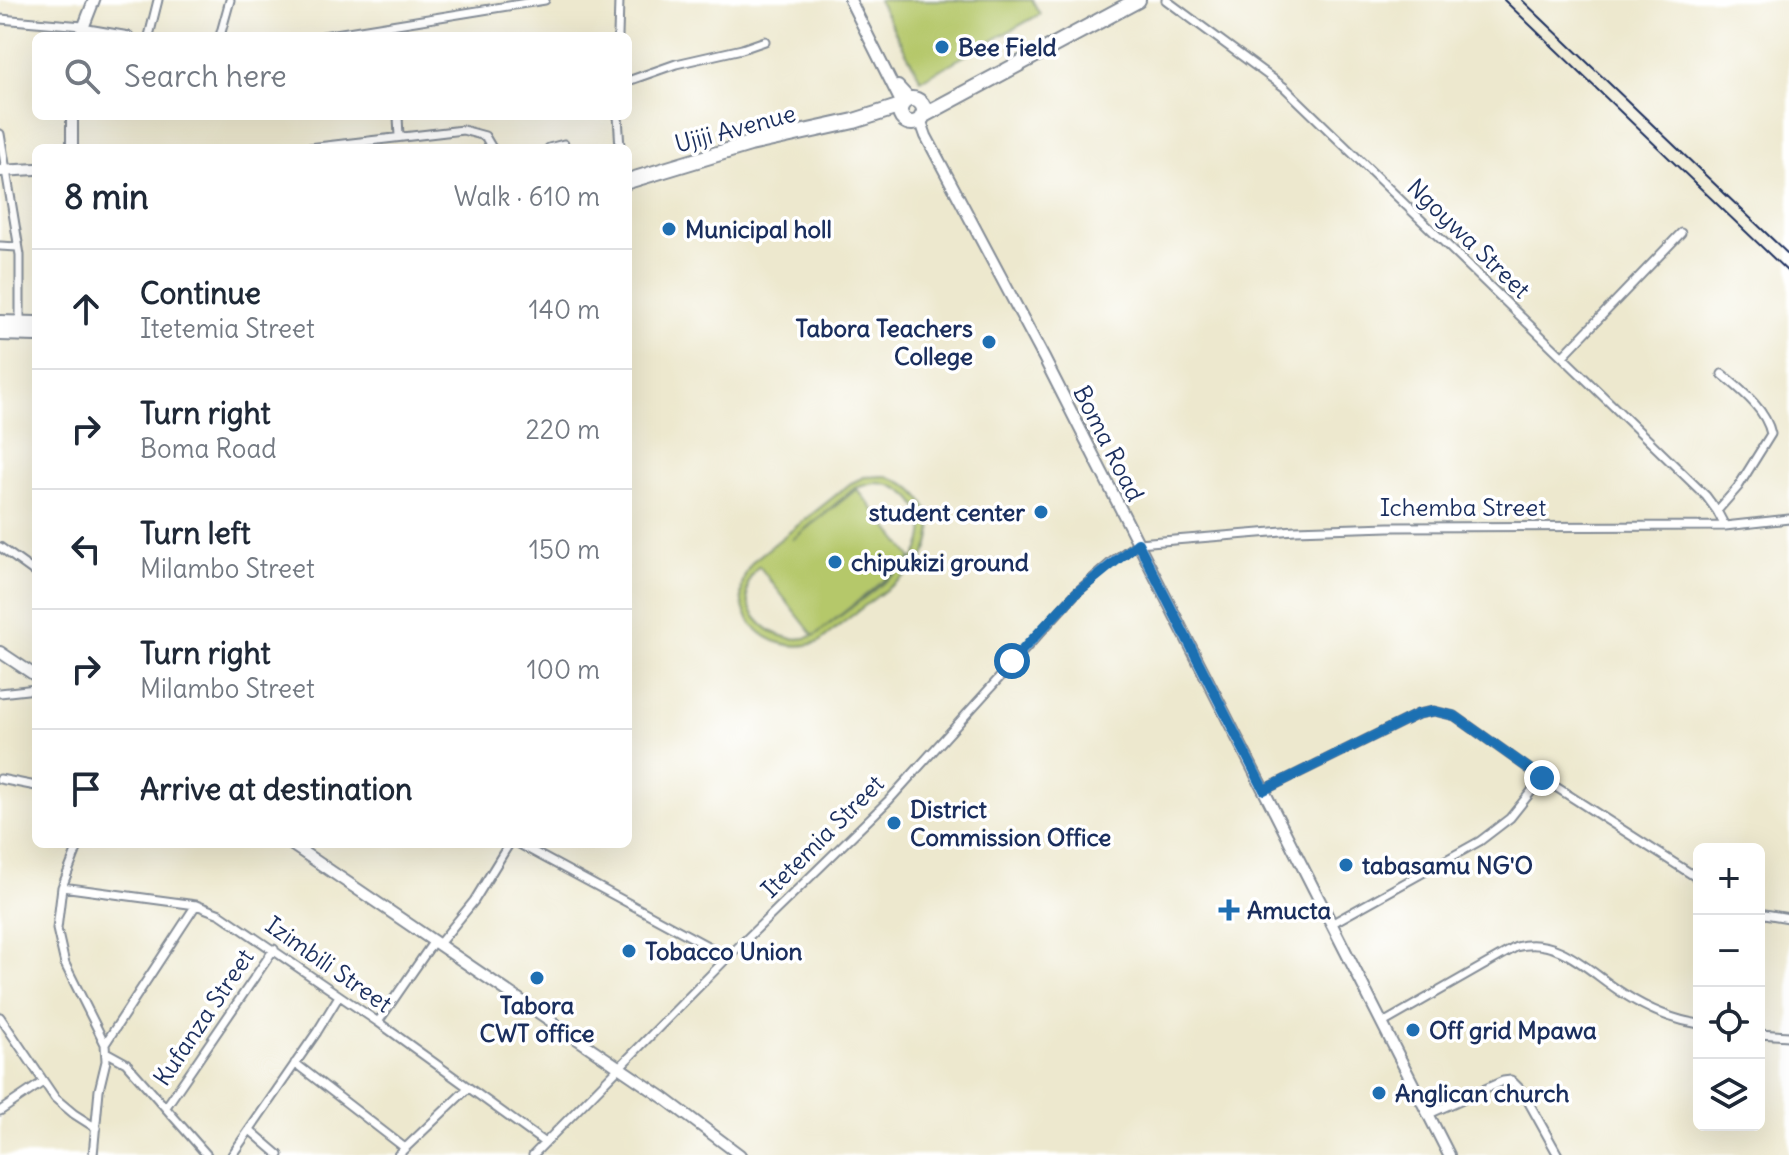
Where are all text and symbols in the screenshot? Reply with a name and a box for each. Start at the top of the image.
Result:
search box [32,32,632,120]
place label: Bee Field [958,32,1057,62]
marker: Bee Field [933,38,951,56]
icon: search [60,54,104,98]
text: Search here [124,57,287,95]
street label: Ujiji Avenue [671,97,799,159]
street label: Ngoywa Street [1401,172,1537,304]
text: 8 min [64,175,149,218]
text: Walk · 610 m [454,180,600,213]
place label: Municipal holl [685,214,832,244]
marker: Municipal holl [660,220,678,238]
text: Continue [140,274,261,312]
icon: ahead [64,287,108,331]
text: 140 m [529,293,600,326]
text: Itetemia Street [140,312,315,345]
place label: Tabora Teachers College [796,313,973,371]
marker: Tabora Teachers College [980,333,998,351]
street label: Boma Road [1067,380,1151,506]
text: Turn right [140,394,271,432]
icon: right [64,407,108,451]
text: 220 m [525,413,600,446]
text: Boma Road [140,432,276,465]
street label: Ichemba Street [1380,492,1546,522]
place label: student center [869,497,1025,527]
marker: student center [1032,503,1050,521]
text: Turn left [140,514,251,552]
icon: left [64,527,108,571]
text: 150 m [529,533,600,566]
place label: chipukizi ground [851,547,1029,577]
text: Milambo Street [140,552,315,585]
marker: chipukizi ground [826,553,844,571]
text: Turn right [140,634,271,672]
route start [994,643,1030,679]
icon: right [64,647,108,691]
text: 100 m [526,653,600,686]
text: Milambo Street [140,672,315,705]
route end [1524,760,1560,796]
icon: arrive [64,767,108,811]
street label: Itetemia Street [754,768,890,904]
text: Arrive at destination [140,770,412,808]
place label: District Commission Office [910,794,1111,852]
marker: District Commission Office [885,814,903,832]
map controls [1693,843,1765,1131]
button: + [1693,843,1765,915]
place label: tabasamu NG'O [1362,850,1533,880]
marker: tabasamu NG'O [1337,856,1355,874]
place label: Amucta [1247,895,1332,925]
marker: Amucta [1218,899,1240,921]
street label: Izimbili Street [260,909,398,1019]
button: − [1693,915,1765,987]
place label: Tobacco Union [645,936,802,966]
marker: Tobacco Union [620,942,638,960]
street label: Kufanza Street [146,943,260,1091]
marker: Tabora CWT office [528,969,546,987]
button: locate [1693,987,1765,1059]
place label: Tabora CWT office [479,990,595,1048]
place label: Off grid Mpawa [1429,1015,1597,1045]
marker: Off grid Mpawa [1404,1021,1422,1039]
button: layers [1693,1059,1765,1131]
place label: Anglican church [1395,1078,1570,1108]
marker: Anglican church [1370,1084,1388,1102]

